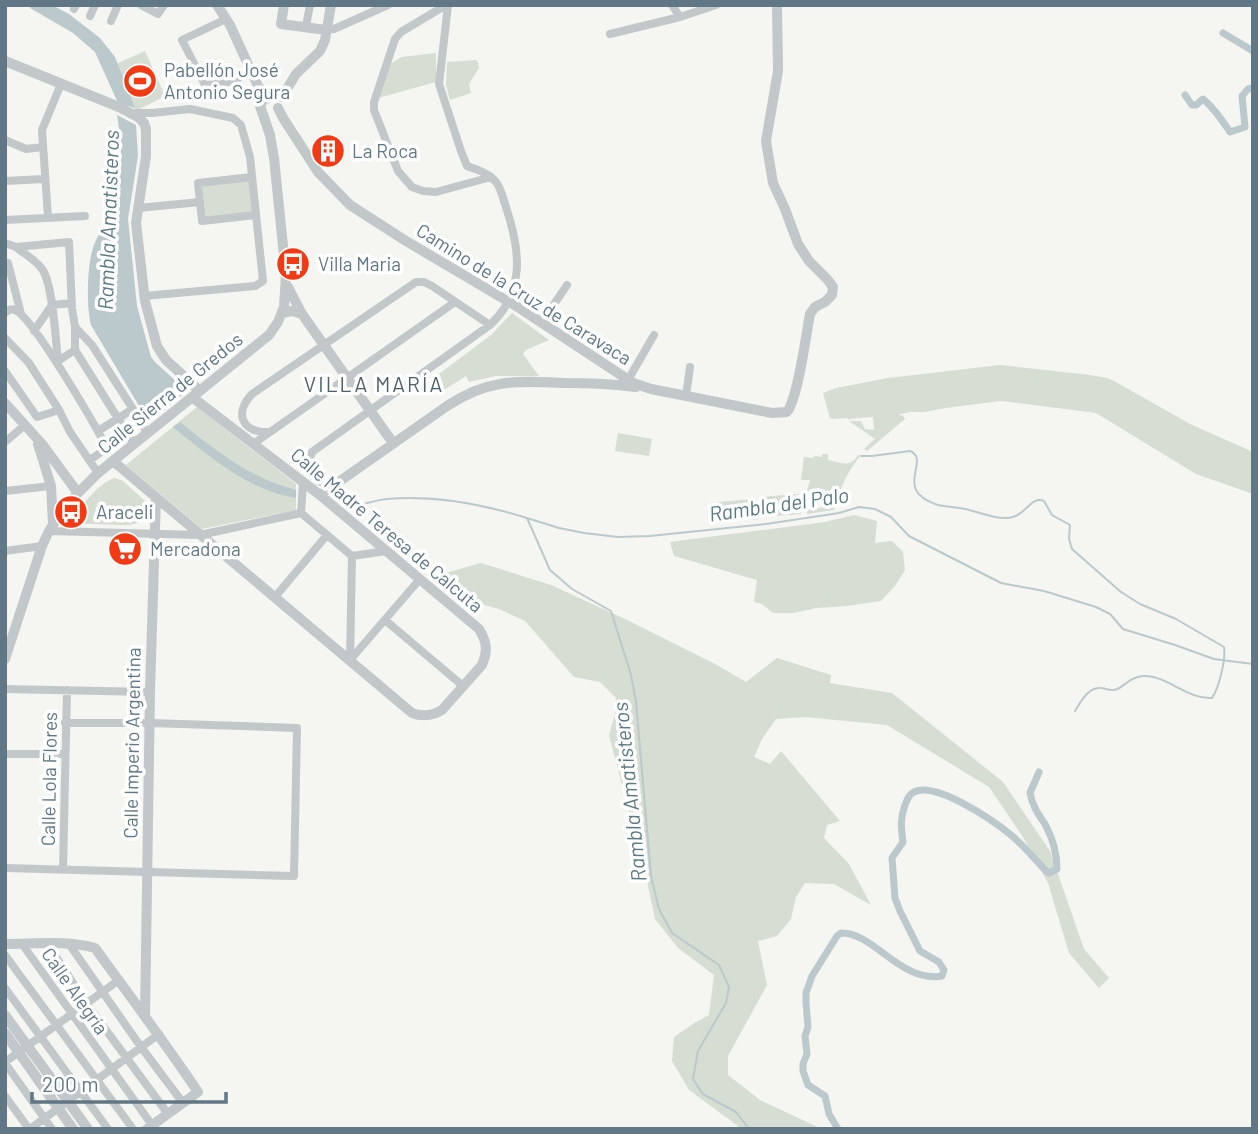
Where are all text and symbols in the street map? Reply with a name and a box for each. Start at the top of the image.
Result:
place label: Pabellón José Antonio Segura [164,58,290,103]
sports icon: Pabellón José Antonio Segura [121,62,159,100]
water label: Rambla Amatisteros [92,129,123,310]
building icon: La Roca [309,132,347,170]
place label: La Roca [352,139,418,162]
street label: Camino de la Cruz de Caravaca [413,218,636,369]
bus stop icon: Villa Maria [274,245,312,283]
place label: Villa Maria [318,252,401,275]
street label: Calle Sierra de Gredos [93,327,247,458]
district label: VILLA MARÍA [304,371,444,396]
street label: Calle Madre Teresa de Calcuta [287,442,488,617]
water label: Rambla del Palo [707,481,850,526]
bus stop icon: Araceli [52,493,90,531]
place label: Araceli [96,500,153,523]
supermarket icon: Mercadona [106,530,144,568]
place label: Mercadona [150,537,241,560]
street label: Calle Imperio Argentina [118,647,145,839]
water label: Rambla Amatisteros [607,701,650,883]
street label: Calle Lola Flores [36,712,61,846]
street label: Calle Alegría [37,943,114,1039]
scale bar [32,1060,226,1104]
text: 200 m [42,1071,99,1096]

